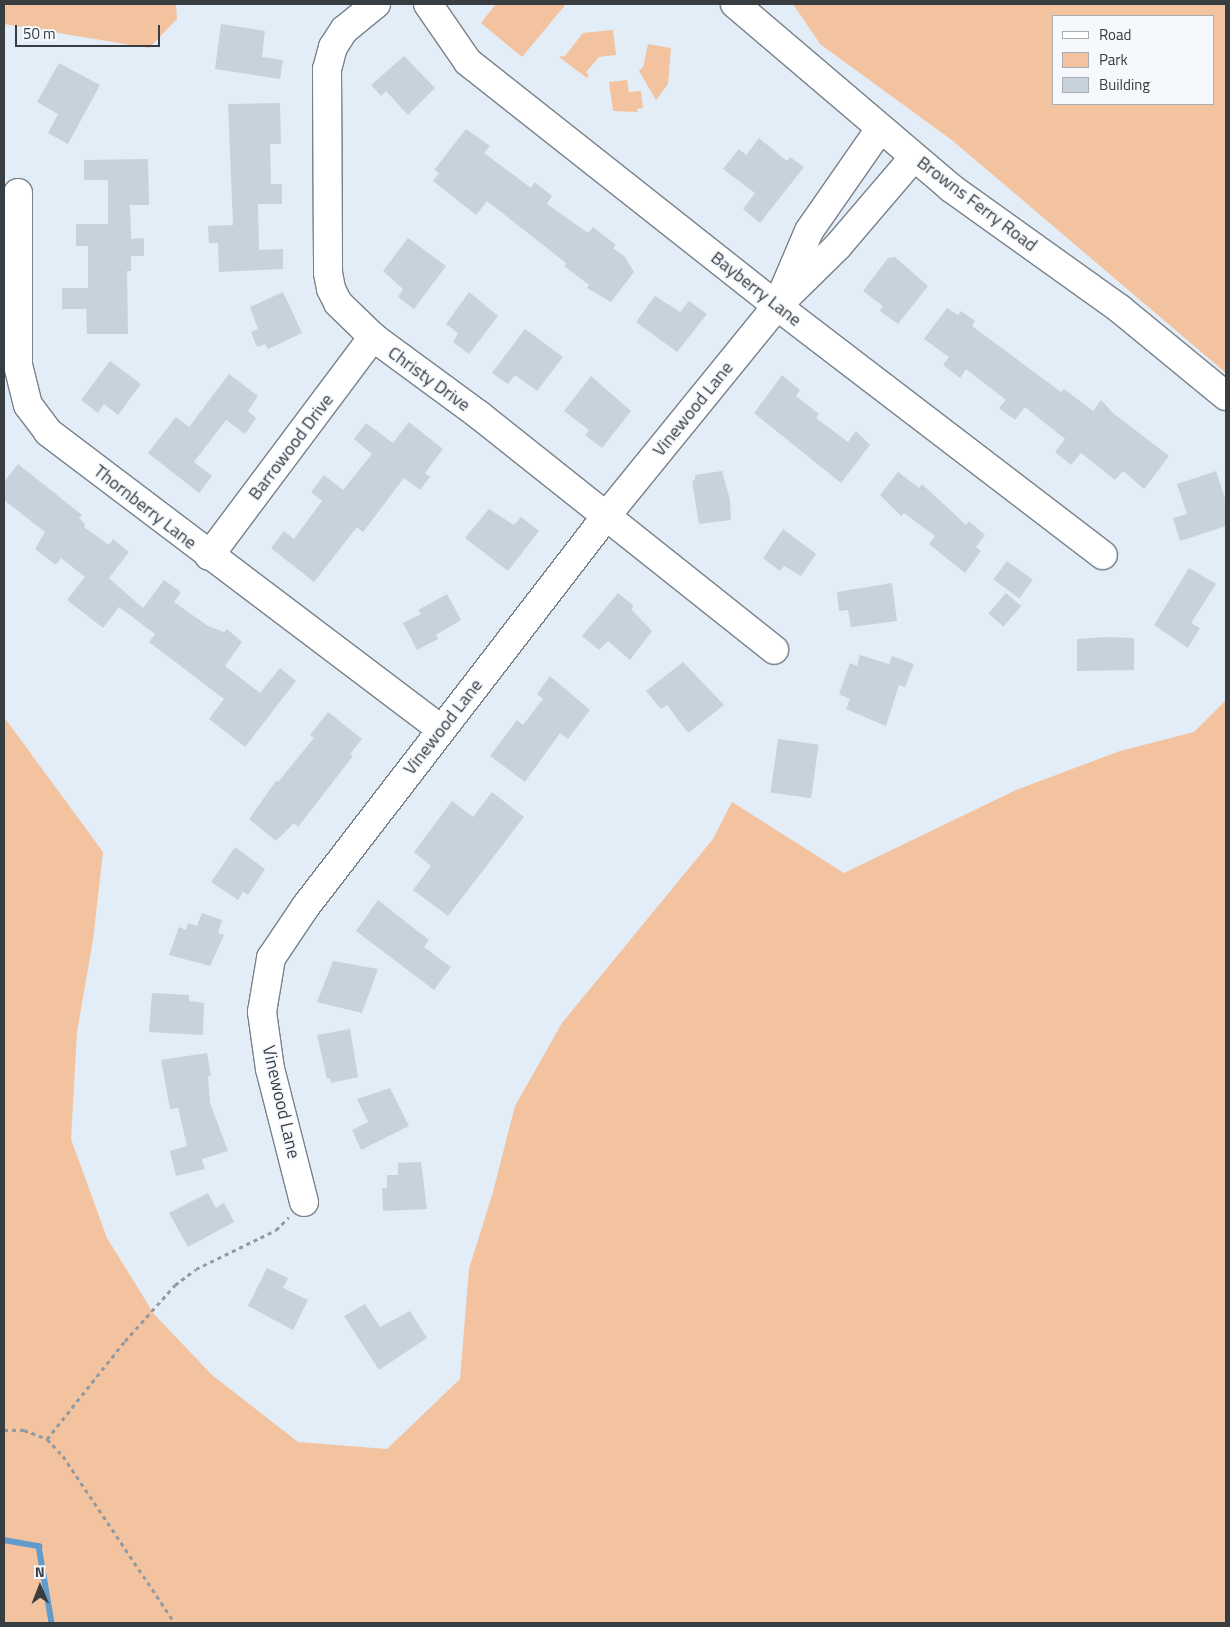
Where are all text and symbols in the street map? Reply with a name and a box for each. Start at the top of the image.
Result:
scale bar [18,15,162,47]
legend [1052,15,1215,105]
text: 50 m [23,22,56,45]
text: Road [1099,23,1131,46]
text: Park [1099,48,1128,71]
text: Building [1099,73,1150,96]
street label: Browns Ferry Road [913,152,1041,256]
street label: Bayberry Lane [706,247,806,331]
street label: Christy Drive [384,342,474,416]
street label: Vinewood Lane [648,357,738,461]
street label: Barrowood Drive [244,390,338,504]
street label: Thornberry Lane [89,460,201,554]
street label: Vinewood Lane [399,675,487,779]
street label: Vinewood Lane [257,1043,305,1161]
text: N [35,1561,45,1582]
north arrow [15,1562,65,1612]

